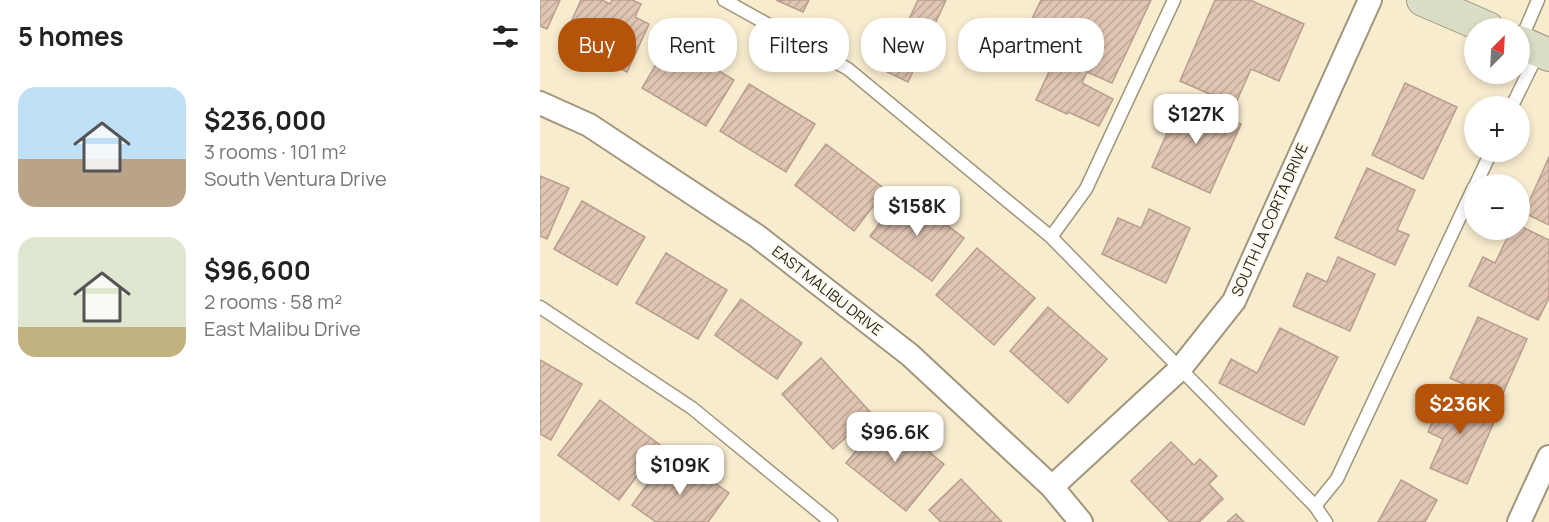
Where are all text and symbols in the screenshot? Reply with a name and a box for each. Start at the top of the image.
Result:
text: 5 homes [18,18,124,54]
chip: Buy [558,18,636,72]
chip: Rent [648,18,737,72]
chip: Filters [749,18,849,72]
chip: New [861,18,946,72]
chip: Apartment [958,18,1104,72]
north arrow [1464,18,1530,84]
map controls [1464,18,1530,240]
icon: filters [489,20,522,53]
pin: $127K [1154,94,1238,145]
button: + [1464,96,1530,162]
text: $127K [1168,100,1224,127]
text: $236,000 [204,102,326,138]
icon: home [66,111,138,183]
text: 3 rooms · 101 m² [204,138,346,165]
street label: SOUTH LA CORTA DRIVE [1226,140,1313,300]
text: South Ventura Drive [204,165,387,192]
button: − [1464,174,1530,240]
pin: $158K [875,186,959,237]
text: $158K [888,192,946,219]
street label: EAST MALIBU DRIVE [768,241,887,340]
text: $96,600 [204,252,311,288]
icon: home [66,261,138,333]
text: 2 rooms · 58 m² [204,288,342,315]
text: East Malibu Drive [204,315,361,342]
pin: $236K [1418,384,1502,435]
text: $236K [1429,390,1491,417]
pin: $96.6K [846,412,944,463]
text: $96.6K [861,418,929,445]
pin: $109K [638,445,722,496]
text: $109K [650,451,710,478]

